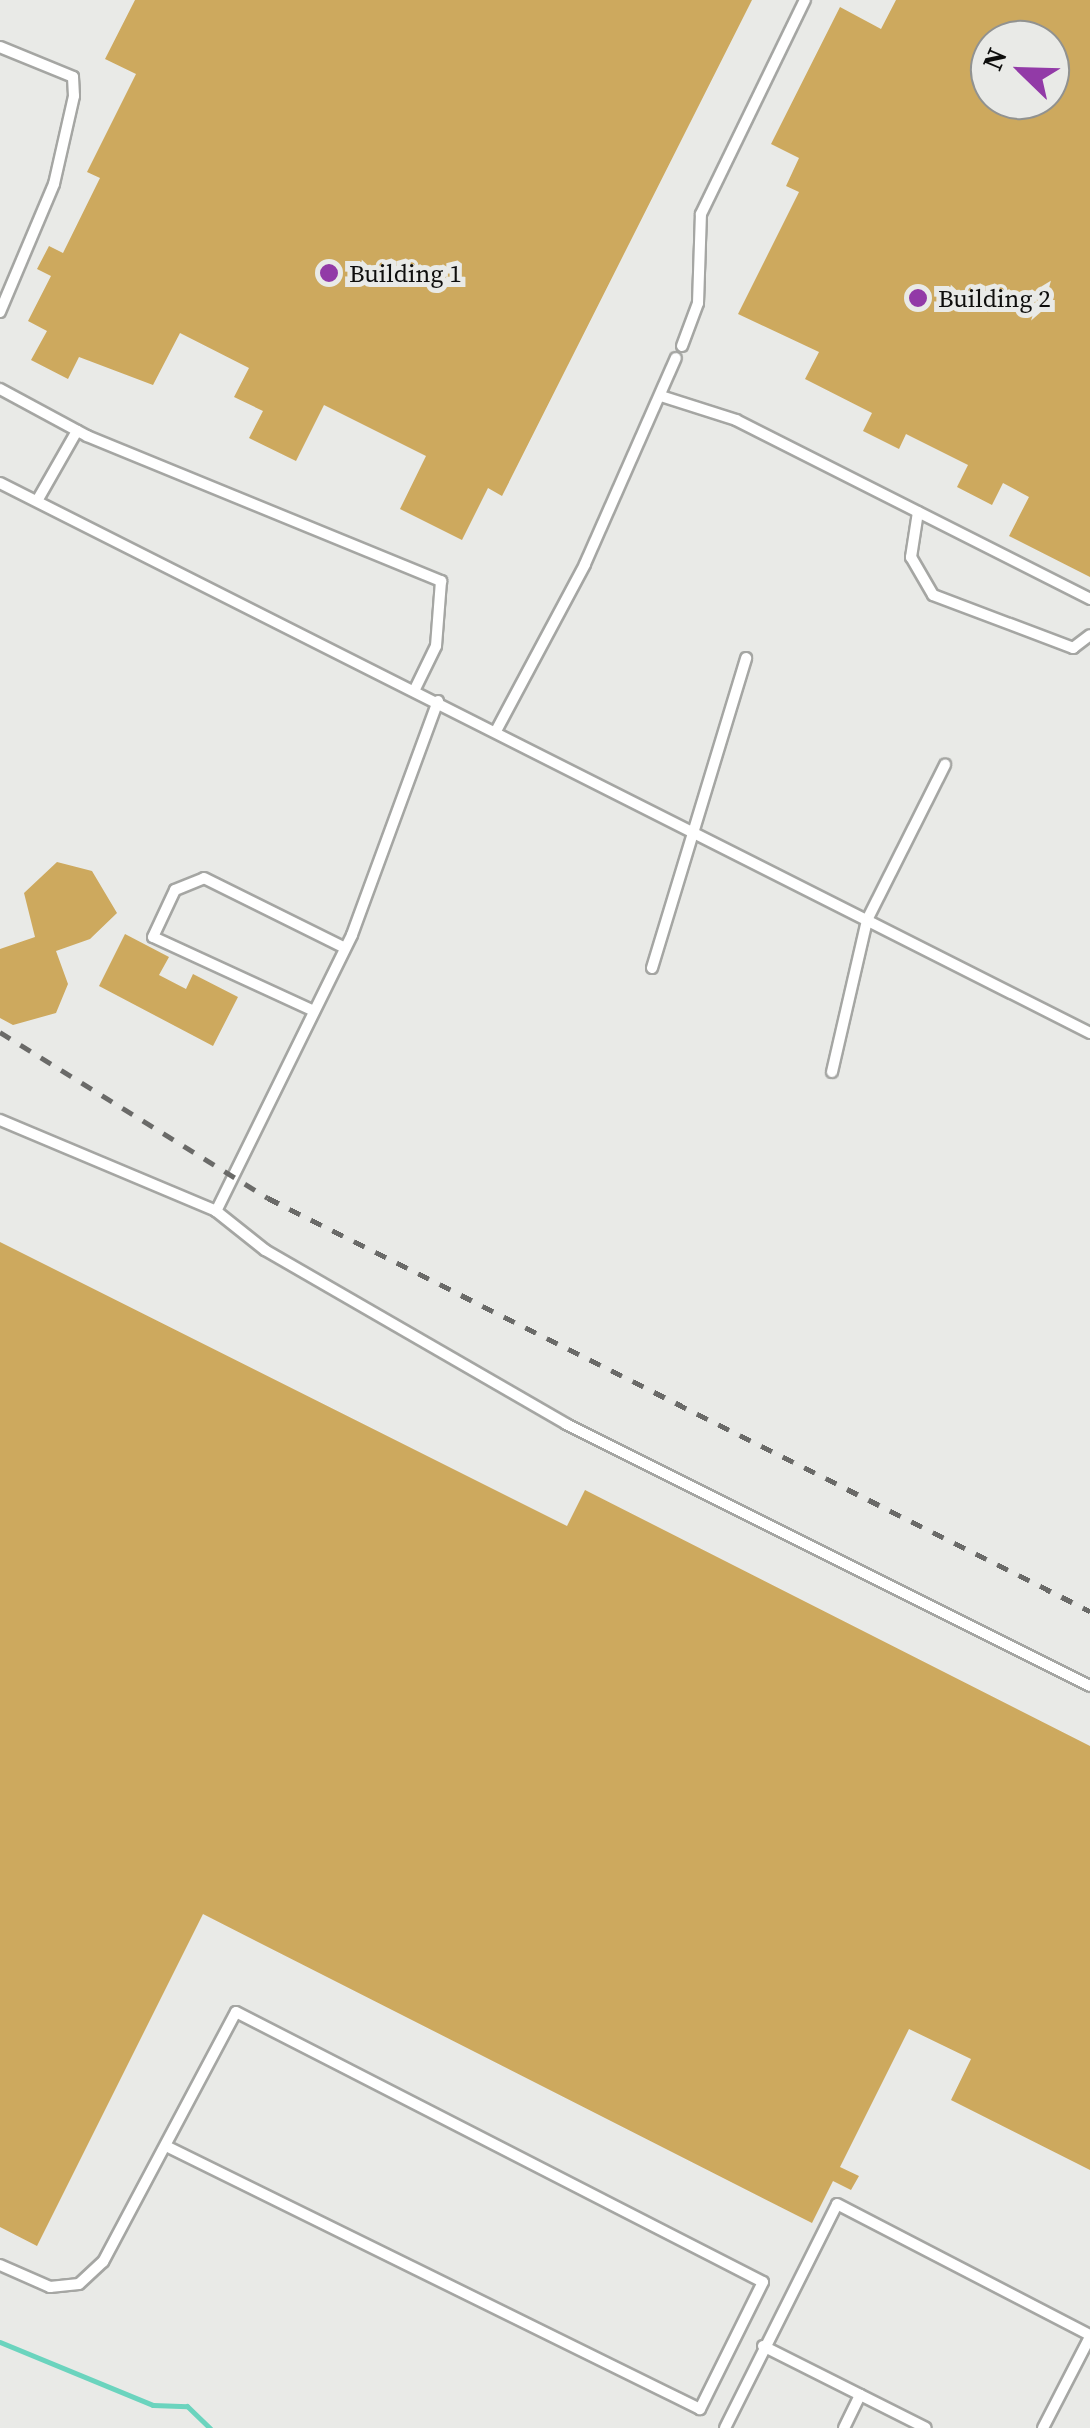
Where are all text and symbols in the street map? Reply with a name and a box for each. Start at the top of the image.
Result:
north arrow [970,20,1070,120]
text: N [973,42,1016,76]
place label: Building 1 [349,258,462,288]
marker: Building 1 [318,262,340,284]
place label: Building 2 [938,283,1051,313]
marker: Building 2 [907,287,929,309]

